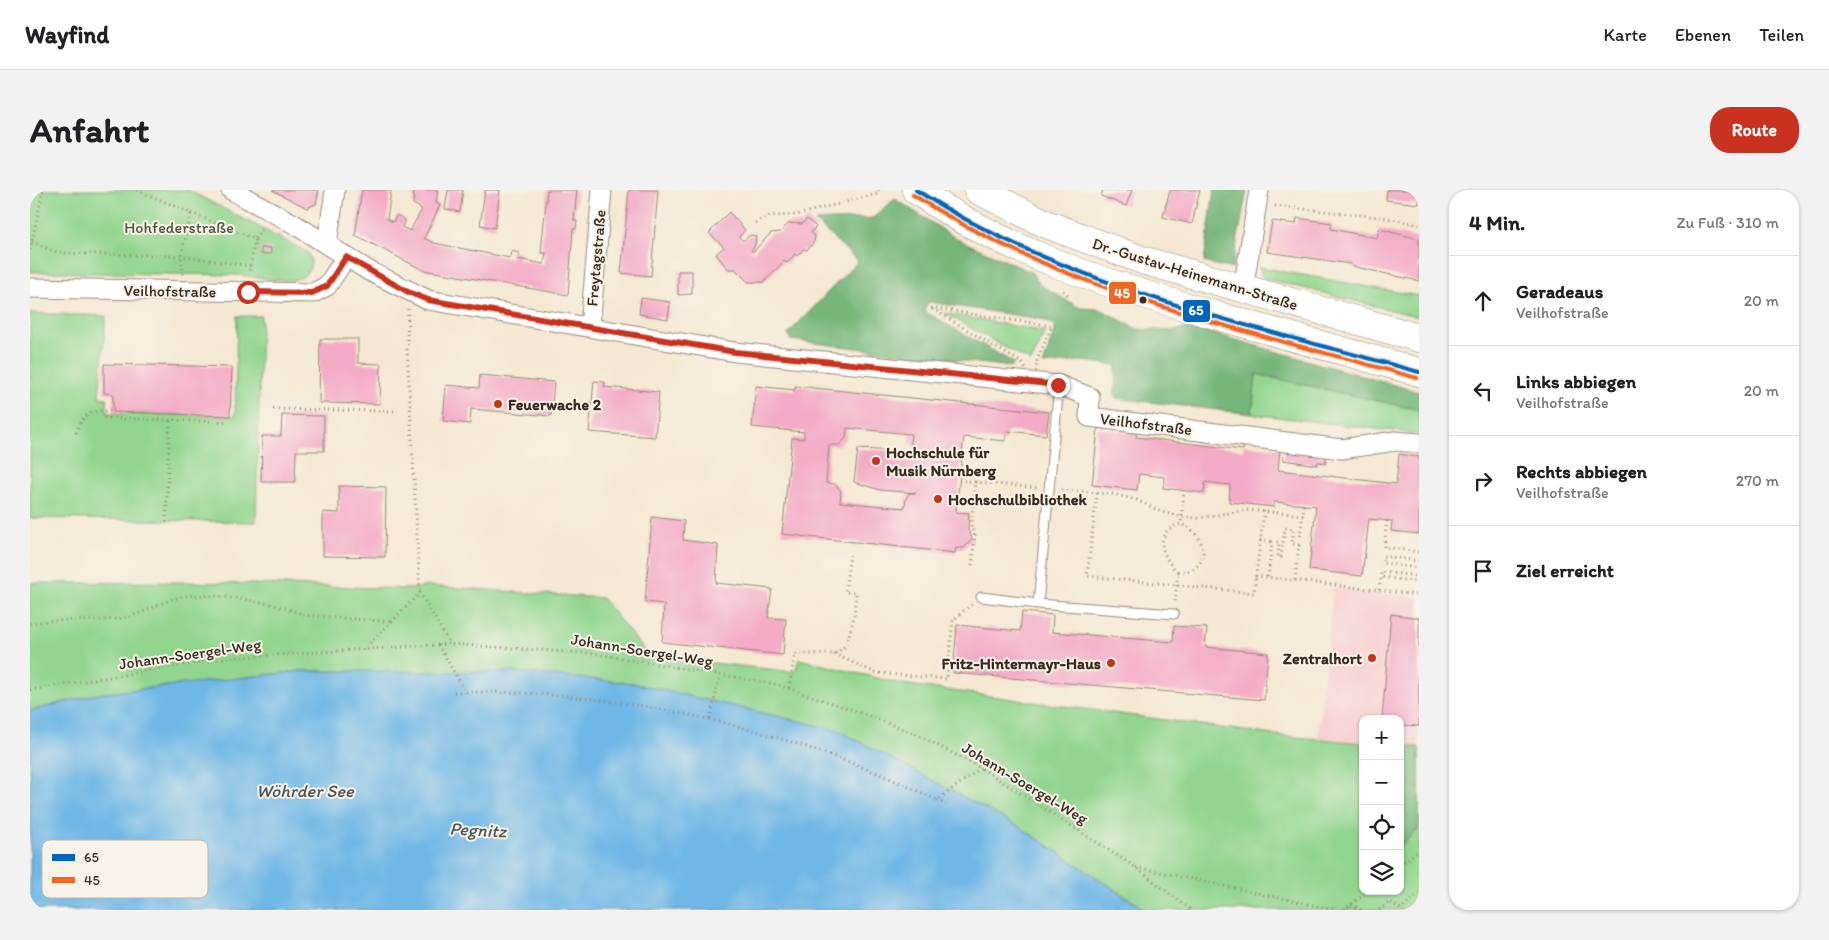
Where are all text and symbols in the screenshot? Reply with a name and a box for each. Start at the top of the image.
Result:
text: Wayfind [25,20,109,49]
text: Karte [1604,24,1647,46]
text: Ebenen [1675,24,1731,46]
text: Teilen [1759,24,1804,46]
button: Route [1710,107,1799,153]
text: Anfahrt [30,109,149,151]
street label: Freytagstraße [582,209,610,307]
text: 4 Min. [1469,210,1525,235]
text: Zu Fuß · 310 m [1677,213,1779,232]
park label: Hohfederstraße [124,218,234,237]
street label: Dr.-Gustav-Heinemann-Straße [1090,234,1300,314]
text: Geradeaus [1516,280,1603,303]
street label: Veilhofstraße [124,281,216,301]
route start [237,281,260,304]
line badge: 45 [1108,281,1137,305]
text: 45 [1114,285,1131,302]
icon: ahead [1469,287,1497,315]
text: 20 m [1744,291,1779,310]
unlabelled marker [1138,295,1148,305]
line badge: 65 [1182,299,1211,323]
text: 65 [1189,302,1204,319]
text: Veilhofstraße [1516,303,1609,322]
text: Links abbiegen [1516,370,1636,393]
route end [1047,374,1070,397]
icon: left [1469,377,1497,405]
text: 20 m [1744,381,1779,400]
text: Veilhofstraße [1516,393,1609,412]
place label: Feuerwache 2 [508,395,602,414]
marker: Feuerwache 2 [492,398,504,410]
street label: Veilhofstraße [1099,409,1193,439]
place label: Hochschule für Musik Nürnberg [886,443,997,481]
marker: Hochschule für Musik Nürnberg [870,455,882,467]
text: Rechts abbiegen [1516,460,1647,483]
icon: right [1469,467,1497,495]
text: 270 m [1736,471,1779,490]
text: Veilhofstraße [1516,483,1609,502]
place label: Hochschulbibliothek [948,490,1087,509]
marker: Hochschulbibliothek [932,493,944,505]
icon: arrive [1469,557,1497,585]
text: Ziel erreicht [1516,559,1614,582]
street label: Johann-Soergel-Weg [570,629,715,671]
street label: Johann-Soergel-Weg [118,634,263,673]
place label: Zentralhort [1283,649,1362,668]
marker: Zentralhort [1366,652,1378,664]
place label: Fritz-Hintermayr-Haus [941,654,1101,674]
marker: Fritz-Hintermayr-Haus [1105,657,1117,669]
map controls [1359,715,1404,895]
button: + [1359,715,1404,760]
street label: Johann-Soergel-Weg [959,738,1092,829]
button: − [1359,760,1404,805]
water label: Wöhrder See [256,780,355,802]
button: locate [1359,805,1404,850]
water label: Pegnitz [449,818,509,843]
legend [42,840,208,898]
text: 65 [84,849,99,866]
button: layers [1359,850,1404,895]
text: 45 [84,872,100,889]

